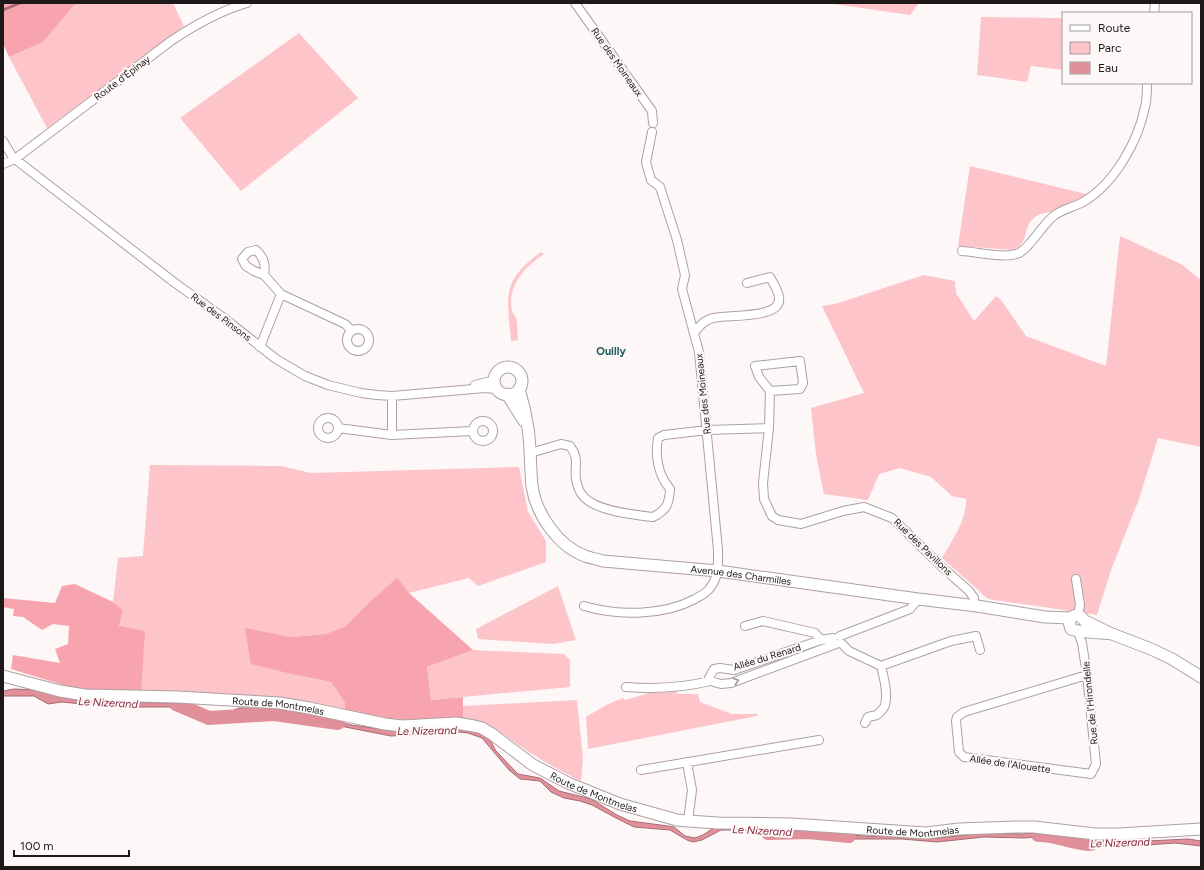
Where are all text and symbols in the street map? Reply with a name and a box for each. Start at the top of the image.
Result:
legend [1062,12,1192,84]
text: Route [1098,21,1131,35]
street label: Rue des Moineaux [588,25,646,99]
text: Parc [1098,41,1122,55]
street label: Route d'Épinay [91,52,153,103]
text: Eau [1098,61,1118,75]
street label: Rue des Pinsons [188,290,254,344]
district label: Ouilly [596,345,626,358]
street label: Rue des Moineaux [692,353,714,435]
street label: Rue des Pavillons [891,516,955,579]
street label: Avenue des Charmilles [690,562,792,588]
street label: Allée du Renard [732,640,803,673]
street label: Rue de l'Hirondelle [1079,660,1101,745]
one-way arrow [732,677,739,686]
street label: Route de Montmelas [232,694,326,718]
water label: Le Nizerand [78,695,139,711]
water label: Le Nizerand [397,724,458,738]
street label: Allée de l'Alouette [969,752,1052,776]
street label: Route de Montmelas [548,768,639,815]
water label: Le Nizerand [732,823,793,839]
street label: Route de Montmelas [866,823,960,840]
scale bar [14,832,129,858]
water label: Le Nizerand [1090,835,1151,851]
text: 100 m [20,839,54,853]

